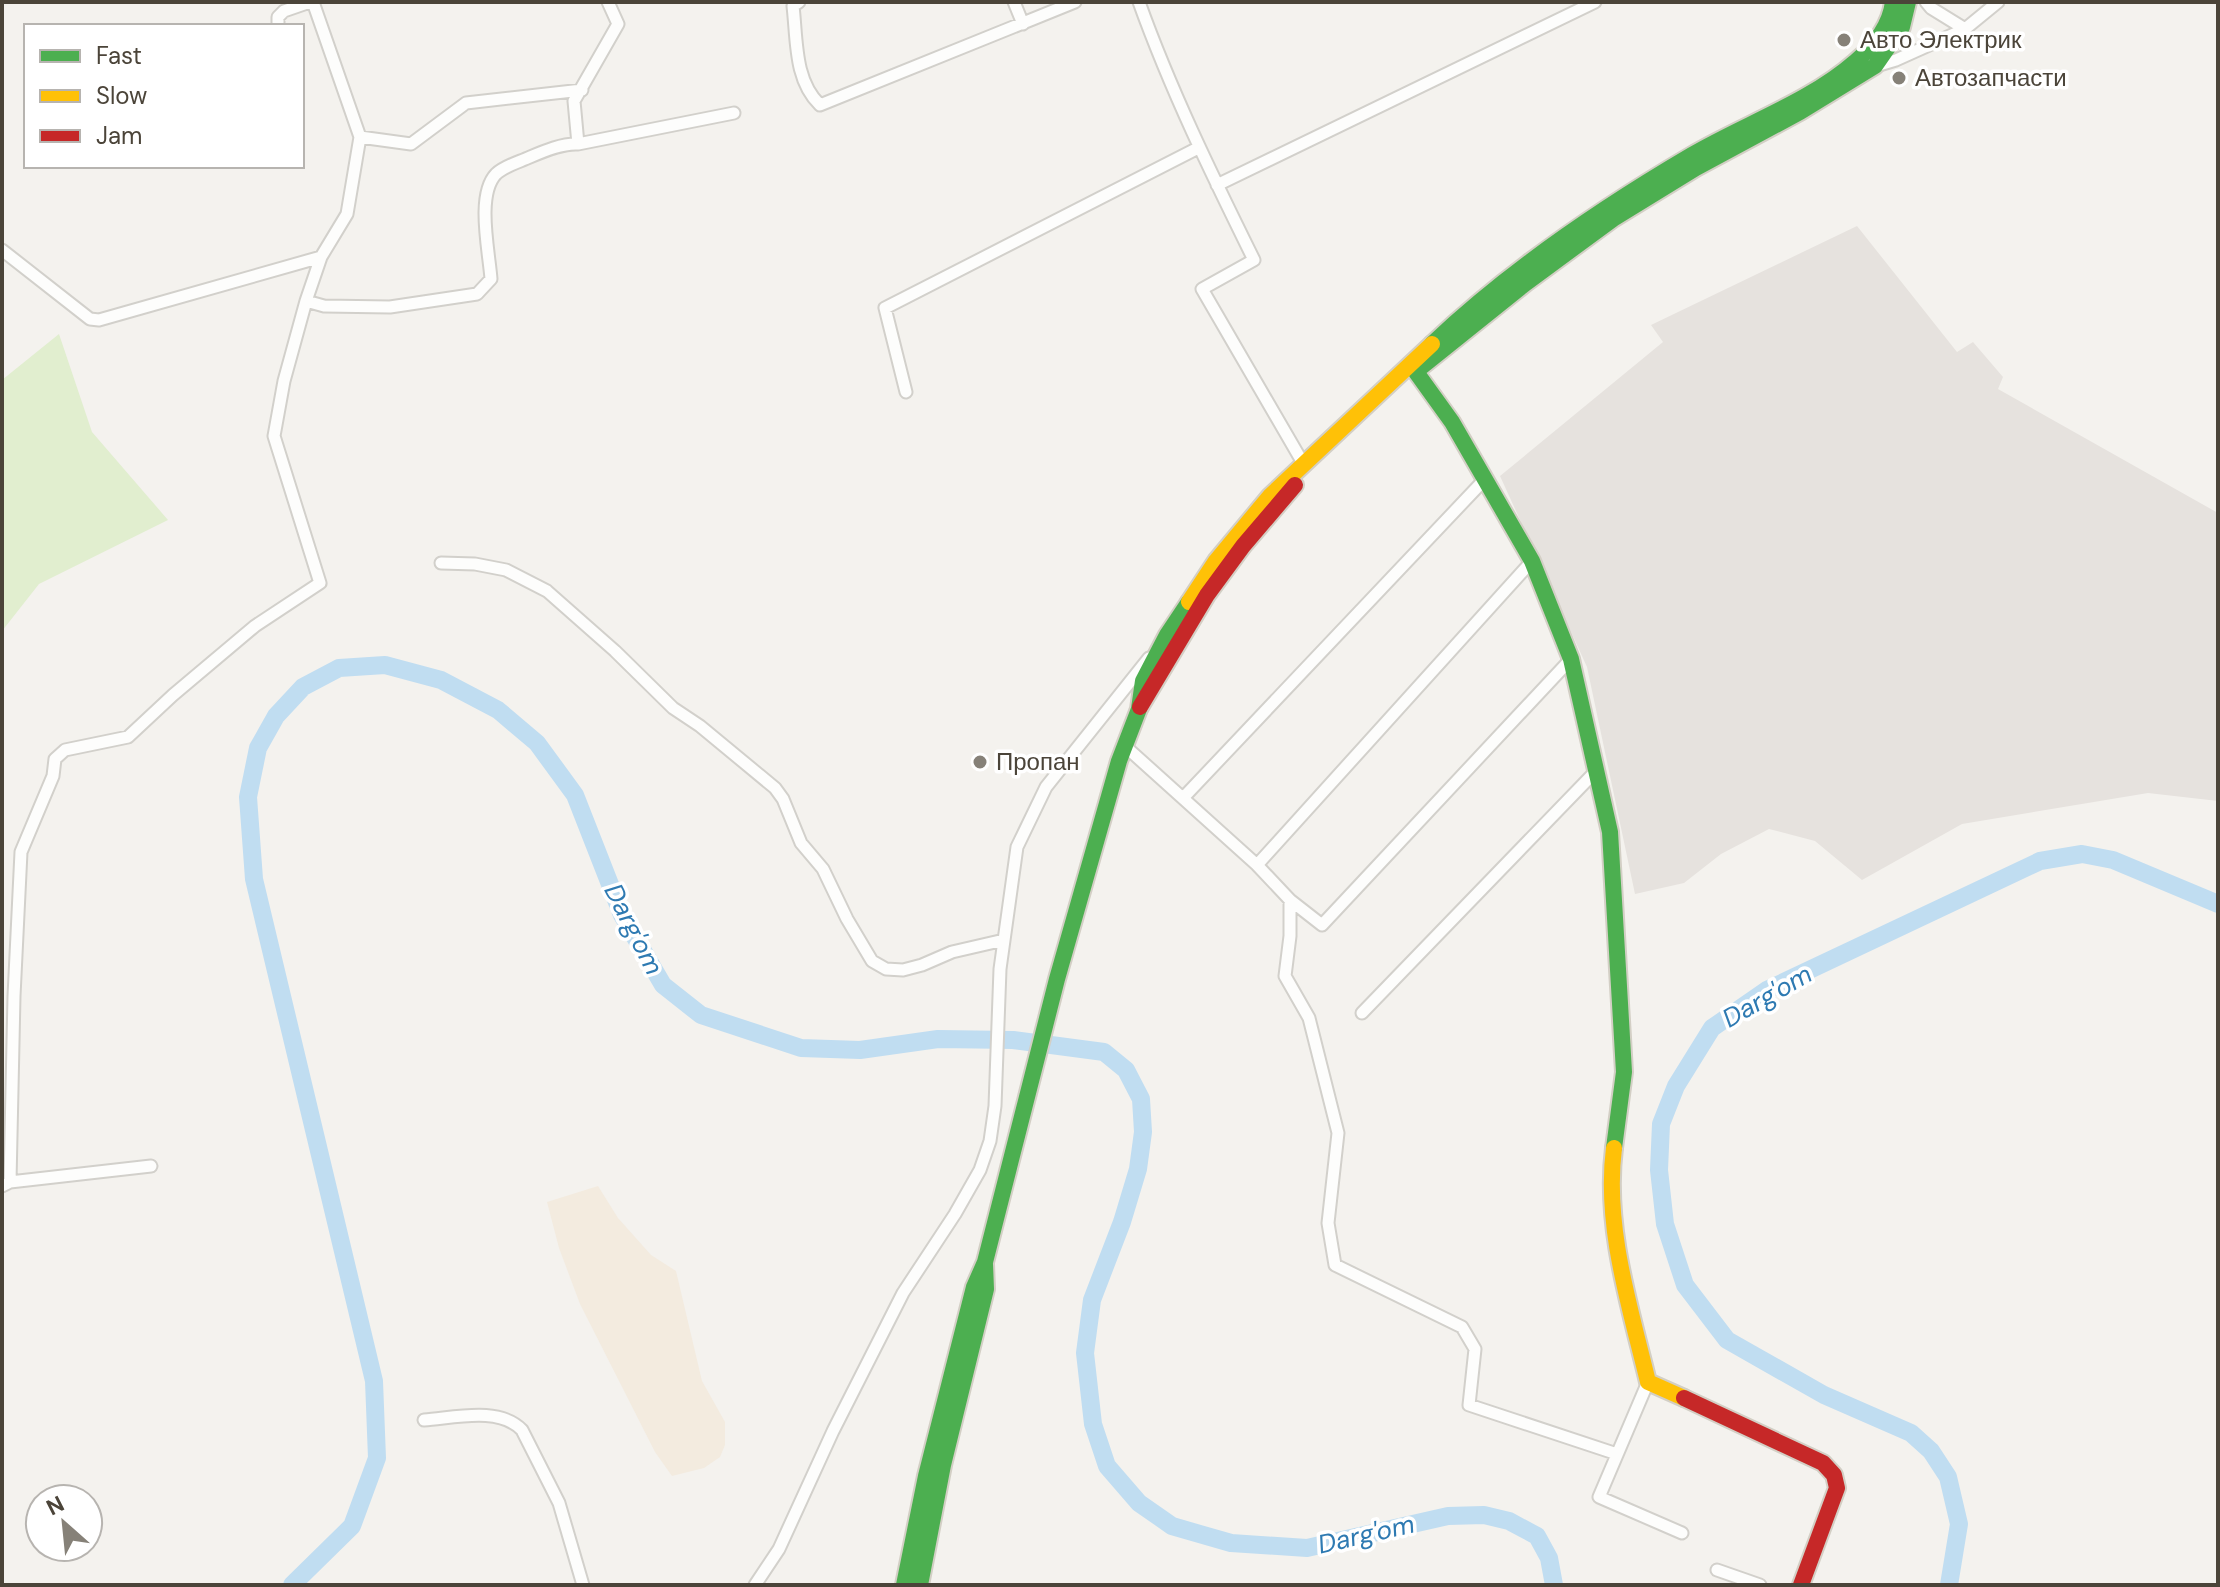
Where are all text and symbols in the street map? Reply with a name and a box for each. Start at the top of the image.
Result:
legend [24,24,304,168]
place label: Авто Электрик [1860,24,2022,55]
marker: Авто Электрик [1835,31,1853,49]
text: Fast [96,40,142,71]
place label: Автозапчасти [1915,62,2067,93]
marker: Автозапчасти [1890,69,1908,87]
text: Slow [96,80,147,111]
text: Jam [96,120,142,151]
place label: Пропан [996,746,1080,777]
marker: Пропан [971,753,989,771]
water label: Darg'om [597,878,671,980]
water label: Darg'om [1716,957,1818,1035]
north arrow [24,1483,104,1563]
text: N [41,1489,69,1522]
water label: Darg'om [1314,1506,1418,1562]

